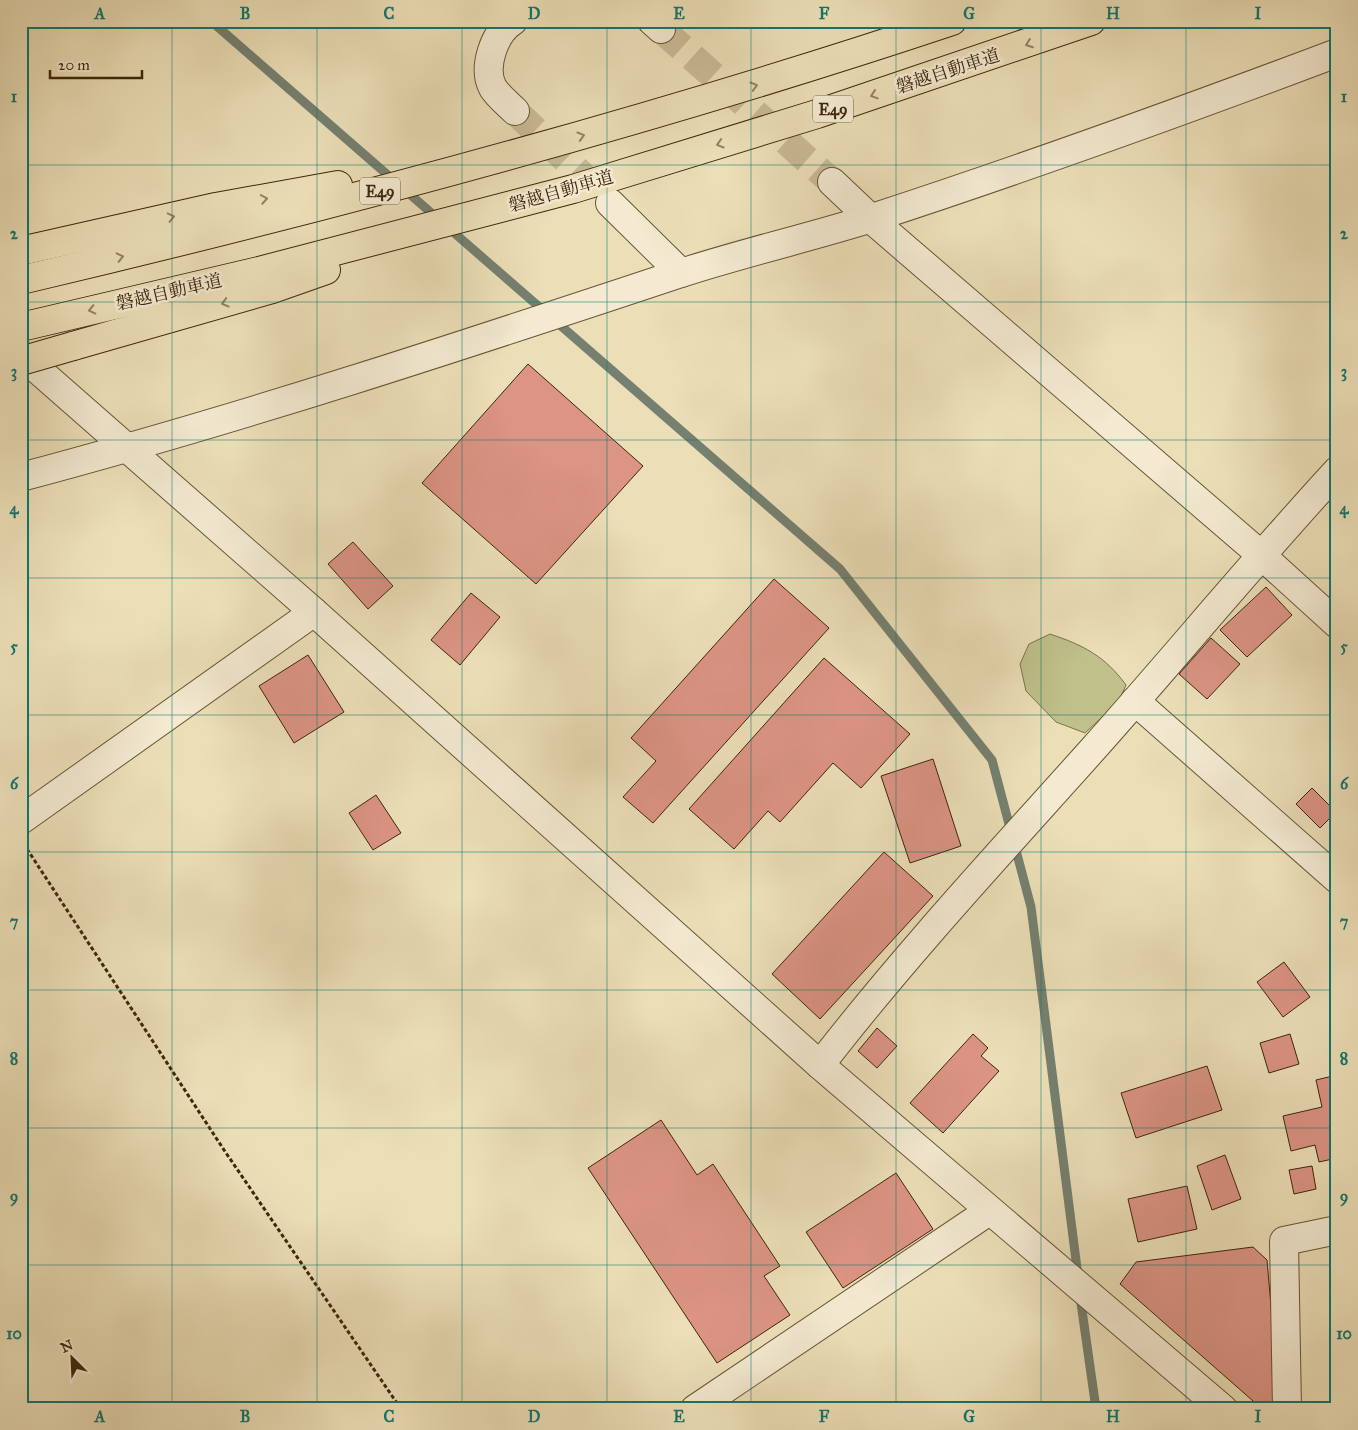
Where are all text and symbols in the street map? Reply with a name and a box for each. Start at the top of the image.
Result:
text: A [94,4,106,23]
text: B [240,4,250,23]
text: C [384,4,395,23]
text: D [528,4,541,23]
text: E [673,4,685,23]
text: F [819,4,830,23]
text: G [963,4,975,23]
text: H [1106,4,1120,23]
text: I [1255,4,1262,23]
one-way arrow [1025,38,1033,48]
street label: 磐越自動車道 [893,44,1003,98]
scale bar [50,48,142,80]
text: 20 m [58,56,90,74]
one-way arrow [749,81,757,91]
text: 1 [11,87,18,106]
text: 1 [1341,87,1348,106]
one-way arrow [871,89,879,99]
road number: E49 [813,96,853,122]
one-way arrow [576,132,584,142]
one-way arrow [716,139,724,149]
street label: 磐越自動車道 [506,166,616,216]
road number: E49 [360,178,400,205]
one-way arrow [259,194,268,204]
one-way arrow [167,212,176,223]
text: 2 [10,224,19,243]
text: 2 [1340,224,1349,243]
one-way arrow [115,252,124,263]
street label: 磐越自動車道 [114,269,224,315]
one-way arrow [222,297,230,307]
one-way arrow [88,304,97,315]
text: 3 [11,362,17,382]
text: 3 [1341,362,1347,382]
text: 4 [10,499,20,519]
text: 4 [1340,499,1350,519]
text: 5 [10,637,18,656]
text: 5 [1340,637,1348,656]
text: 6 [10,774,19,793]
text: 6 [1340,774,1349,793]
text: 7 [10,912,19,931]
text: 7 [1340,912,1349,931]
text: 8 [10,1049,18,1068]
text: 8 [1340,1049,1348,1068]
text: 9 [10,1187,18,1207]
text: 9 [1340,1187,1348,1207]
text: 10 [6,1324,22,1343]
text: 10 [1336,1324,1352,1343]
north arrow [48,1332,98,1382]
text: N [58,1336,76,1357]
text: A [94,1407,106,1426]
text: B [240,1407,250,1426]
text: C [384,1407,395,1426]
text: D [528,1407,541,1426]
text: E [673,1407,685,1426]
text: F [819,1407,830,1426]
text: G [963,1407,975,1426]
text: H [1106,1407,1120,1426]
text: I [1255,1407,1262,1426]

